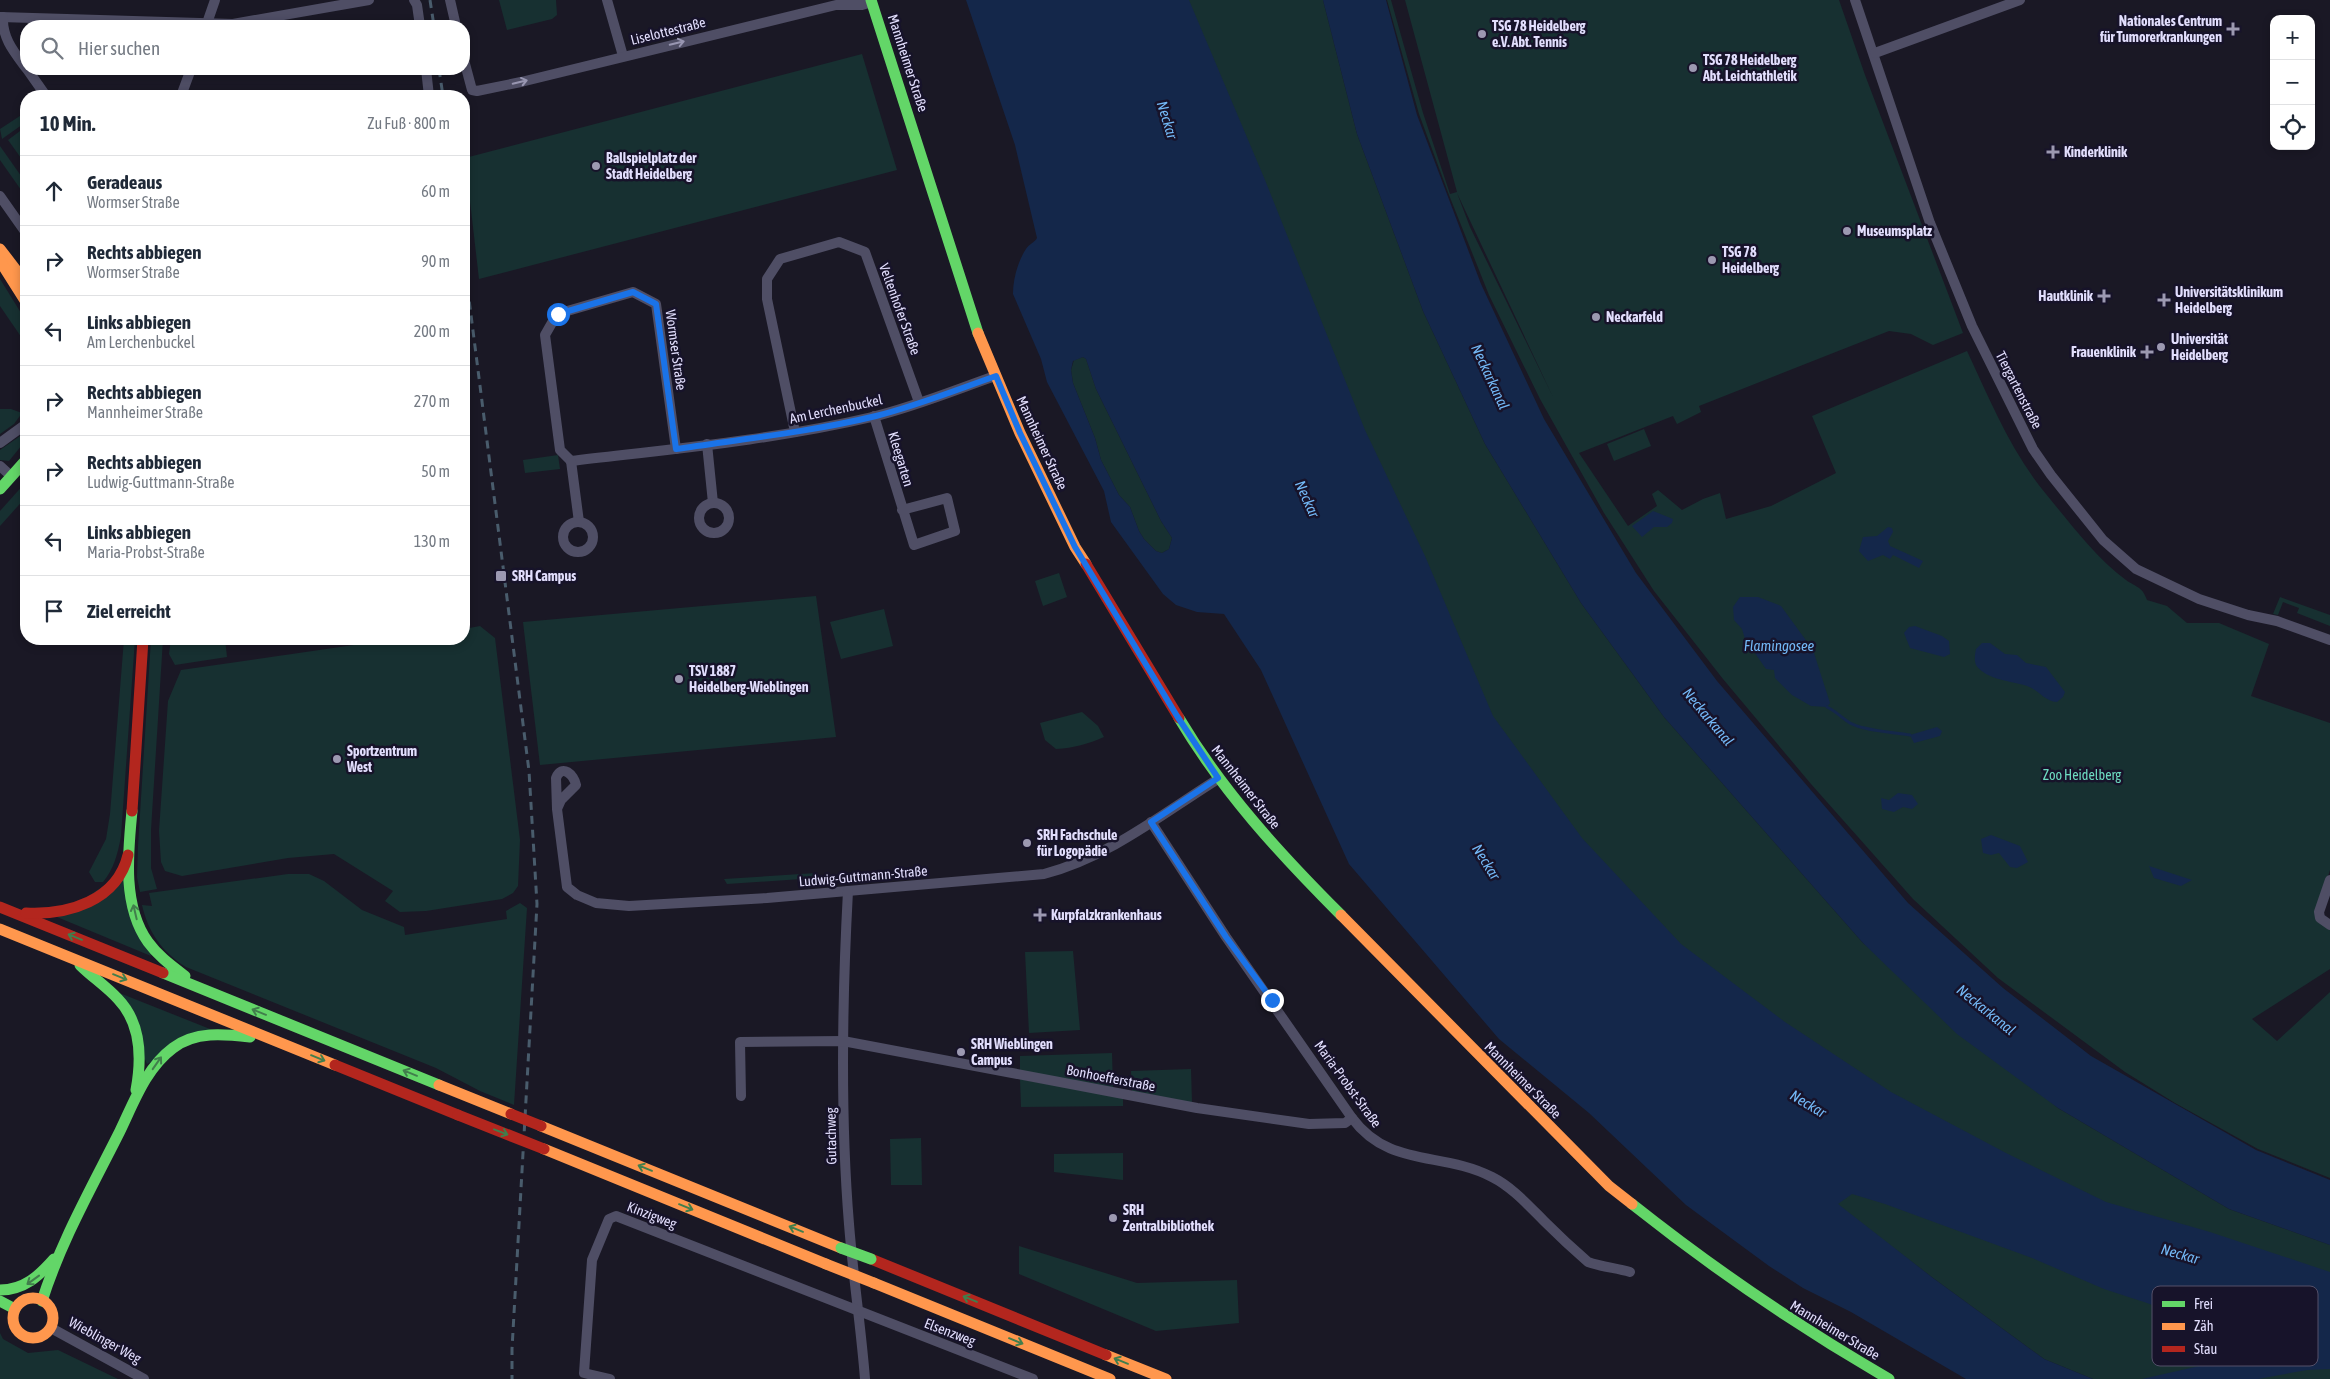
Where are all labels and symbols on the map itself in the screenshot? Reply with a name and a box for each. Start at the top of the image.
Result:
street label: Mannheimer Straße [885,12,931,114]
place label: Nationales Centrum für Tumorerkrankungen [2099,13,2222,45]
street label: Liselottestraße [629,14,707,48]
place label: TSG 78 Heidelberg e.V. Abt. Tennis [1492,18,1587,50]
marker: Nationales Centrum für Tumorerkrankungen [2226,22,2240,36]
marker: TSG 78 Heidelberg e.V. Abt. Tennis [1476,28,1488,40]
one-way arrow [669,38,685,47]
place label: TSG 78 Heidelberg Abt. Leichtathletik [1702,52,1798,84]
marker: TSG 78 Heidelberg Abt. Leichtathletik [1687,62,1699,74]
one-way arrow [511,77,527,86]
water label: Neckar [1154,99,1181,141]
place label: Kinderklinik [2064,144,2128,160]
marker: Kinderklinik [2046,145,2060,159]
place label: Ballspielplatz der Stadt Heidelberg [606,150,697,182]
marker: Ballspielplatz der Stadt Heidelberg [590,160,602,172]
place label: Museumsplatz [1857,223,1932,239]
marker: Museumsplatz [1841,225,1853,237]
place label: TSG 78 Heidelberg [1722,244,1780,276]
marker: TSG 78 Heidelberg [1706,254,1718,266]
street label: Veltenhofer Straße [876,261,924,357]
place label: Universitätsklinikum Heidelberg [2175,284,2283,316]
place label: Hautklinik [2038,288,2094,304]
marker: Hautklinik [2097,289,2111,303]
marker: Universitätsklinikum Heidelberg [2157,293,2171,307]
route start [547,303,570,326]
street label: Wormser Straße [662,309,690,391]
place label: Neckarfeld [1606,309,1663,325]
marker: Neckarfeld [1590,311,1602,323]
place label: Universität Heidelberg [2171,331,2229,363]
water label: Neckarkanal [1468,341,1513,412]
marker: Universität Heidelberg [2155,341,2167,353]
place label: Frauenklinik [2071,344,2137,360]
marker: Frauenklinik [2140,345,2154,359]
street label: Tiergartenstraße [1993,349,2045,431]
street label: Am Lerchenbuckel [788,391,884,427]
street label: Mannheimer Straße [1013,394,1071,492]
street label: Kleegarten [885,430,917,488]
water label: Neckar [1292,478,1323,520]
place label: SRH Campus [512,568,576,584]
marker: SRH Campus [494,569,508,583]
water label: Flamingosee [1744,637,1815,654]
place label: TSV 1887 Heidelberg-Wieblingen [689,663,809,695]
marker: TSV 1887 Heidelberg-Wieblingen [673,673,685,685]
water label: Neckarkanal [1679,684,1737,749]
street label: Mannheimer Straße [1208,742,1284,832]
place label: Sportzentrum West [346,743,417,775]
marker: Sportzentrum West [331,753,343,765]
park label: Zoo Heidelberg [2043,767,2121,783]
place label: SRH Fachschule für Logopädie [1036,827,1117,859]
marker: SRH Fachschule für Logopädie [1021,837,1033,849]
water label: Neckar [1469,841,1504,883]
street label: Ludwig-Guttmann-Straße [798,862,928,890]
one-way arrow [130,904,139,920]
place label: Kurpfalzkrankenhaus [1051,907,1162,923]
marker: Kurpfalzkrankenhaus [1033,908,1047,922]
one-way arrow [68,932,83,942]
one-way arrow [112,973,127,982]
water label: Neckarkanal [1954,981,2019,1038]
route end [1261,989,1284,1012]
one-way arrow [252,1007,267,1016]
place label: SRH Wieblingen Campus [971,1036,1053,1068]
street label: Maria-Probst-Straße [1311,1038,1385,1130]
street label: Mannheimer Straße [1481,1038,1565,1122]
marker: SRH Wieblingen Campus [955,1046,967,1058]
one-way arrow [310,1054,325,1063]
one-way arrow [152,1056,162,1070]
street label: Bonhoefferstraße [1065,1062,1157,1094]
one-way arrow [403,1068,418,1077]
water label: Neckar [1787,1086,1830,1121]
street label: Gutachweg [823,1107,839,1165]
one-way arrow [493,1128,508,1137]
one-way arrow [638,1163,653,1172]
street label: Kinzigweg [625,1198,679,1232]
place label: SRH Zentralbibliothek [1123,1202,1215,1234]
one-way arrow [678,1203,694,1212]
marker: SRH Zentralbibliothek [1107,1212,1119,1224]
one-way arrow [789,1224,804,1234]
water label: Neckar [2159,1240,2202,1267]
one-way arrow [26,1275,40,1285]
legend [2152,1286,2318,1366]
one-way arrow [963,1294,978,1304]
text: Frei [2194,1296,2213,1312]
street label: Mannheimer Straße [1787,1297,1883,1363]
street label: Wieblinger Weg [66,1314,144,1366]
street label: Elsenzweg [922,1315,978,1349]
text: Zäh [2194,1318,2214,1334]
one-way arrow [1008,1337,1024,1346]
text: Stau [2194,1341,2217,1357]
one-way arrow [1114,1355,1129,1365]

